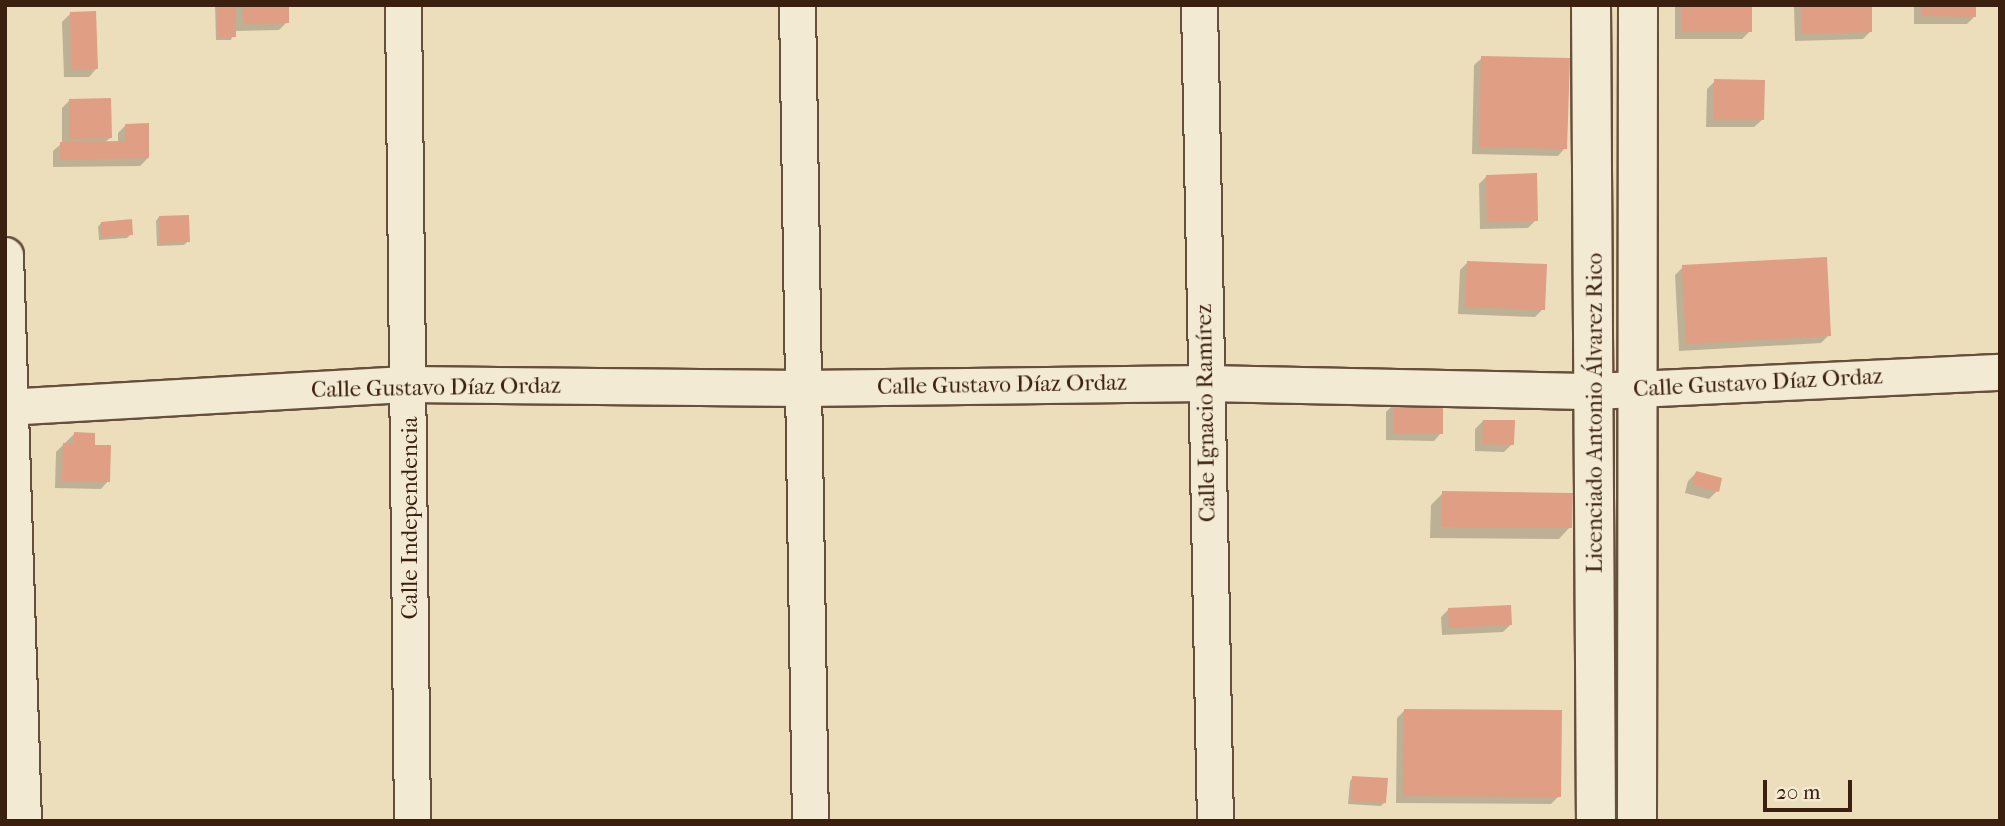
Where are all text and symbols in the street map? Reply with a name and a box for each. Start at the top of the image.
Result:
street label: Licenciado Antonio Álvarez Rico [1581,253,1609,573]
street label: Calle Ignacio Ramírez [1190,304,1222,522]
street label: Calle Gustavo Díaz Ordaz [1632,363,1884,403]
street label: Calle Gustavo Díaz Ordaz [877,369,1127,401]
street label: Calle Gustavo Díaz Ordaz [311,372,561,404]
street label: Calle Independencia [396,417,424,619]
scale bar [1767,766,1856,810]
text: 20 m [1776,780,1820,804]

